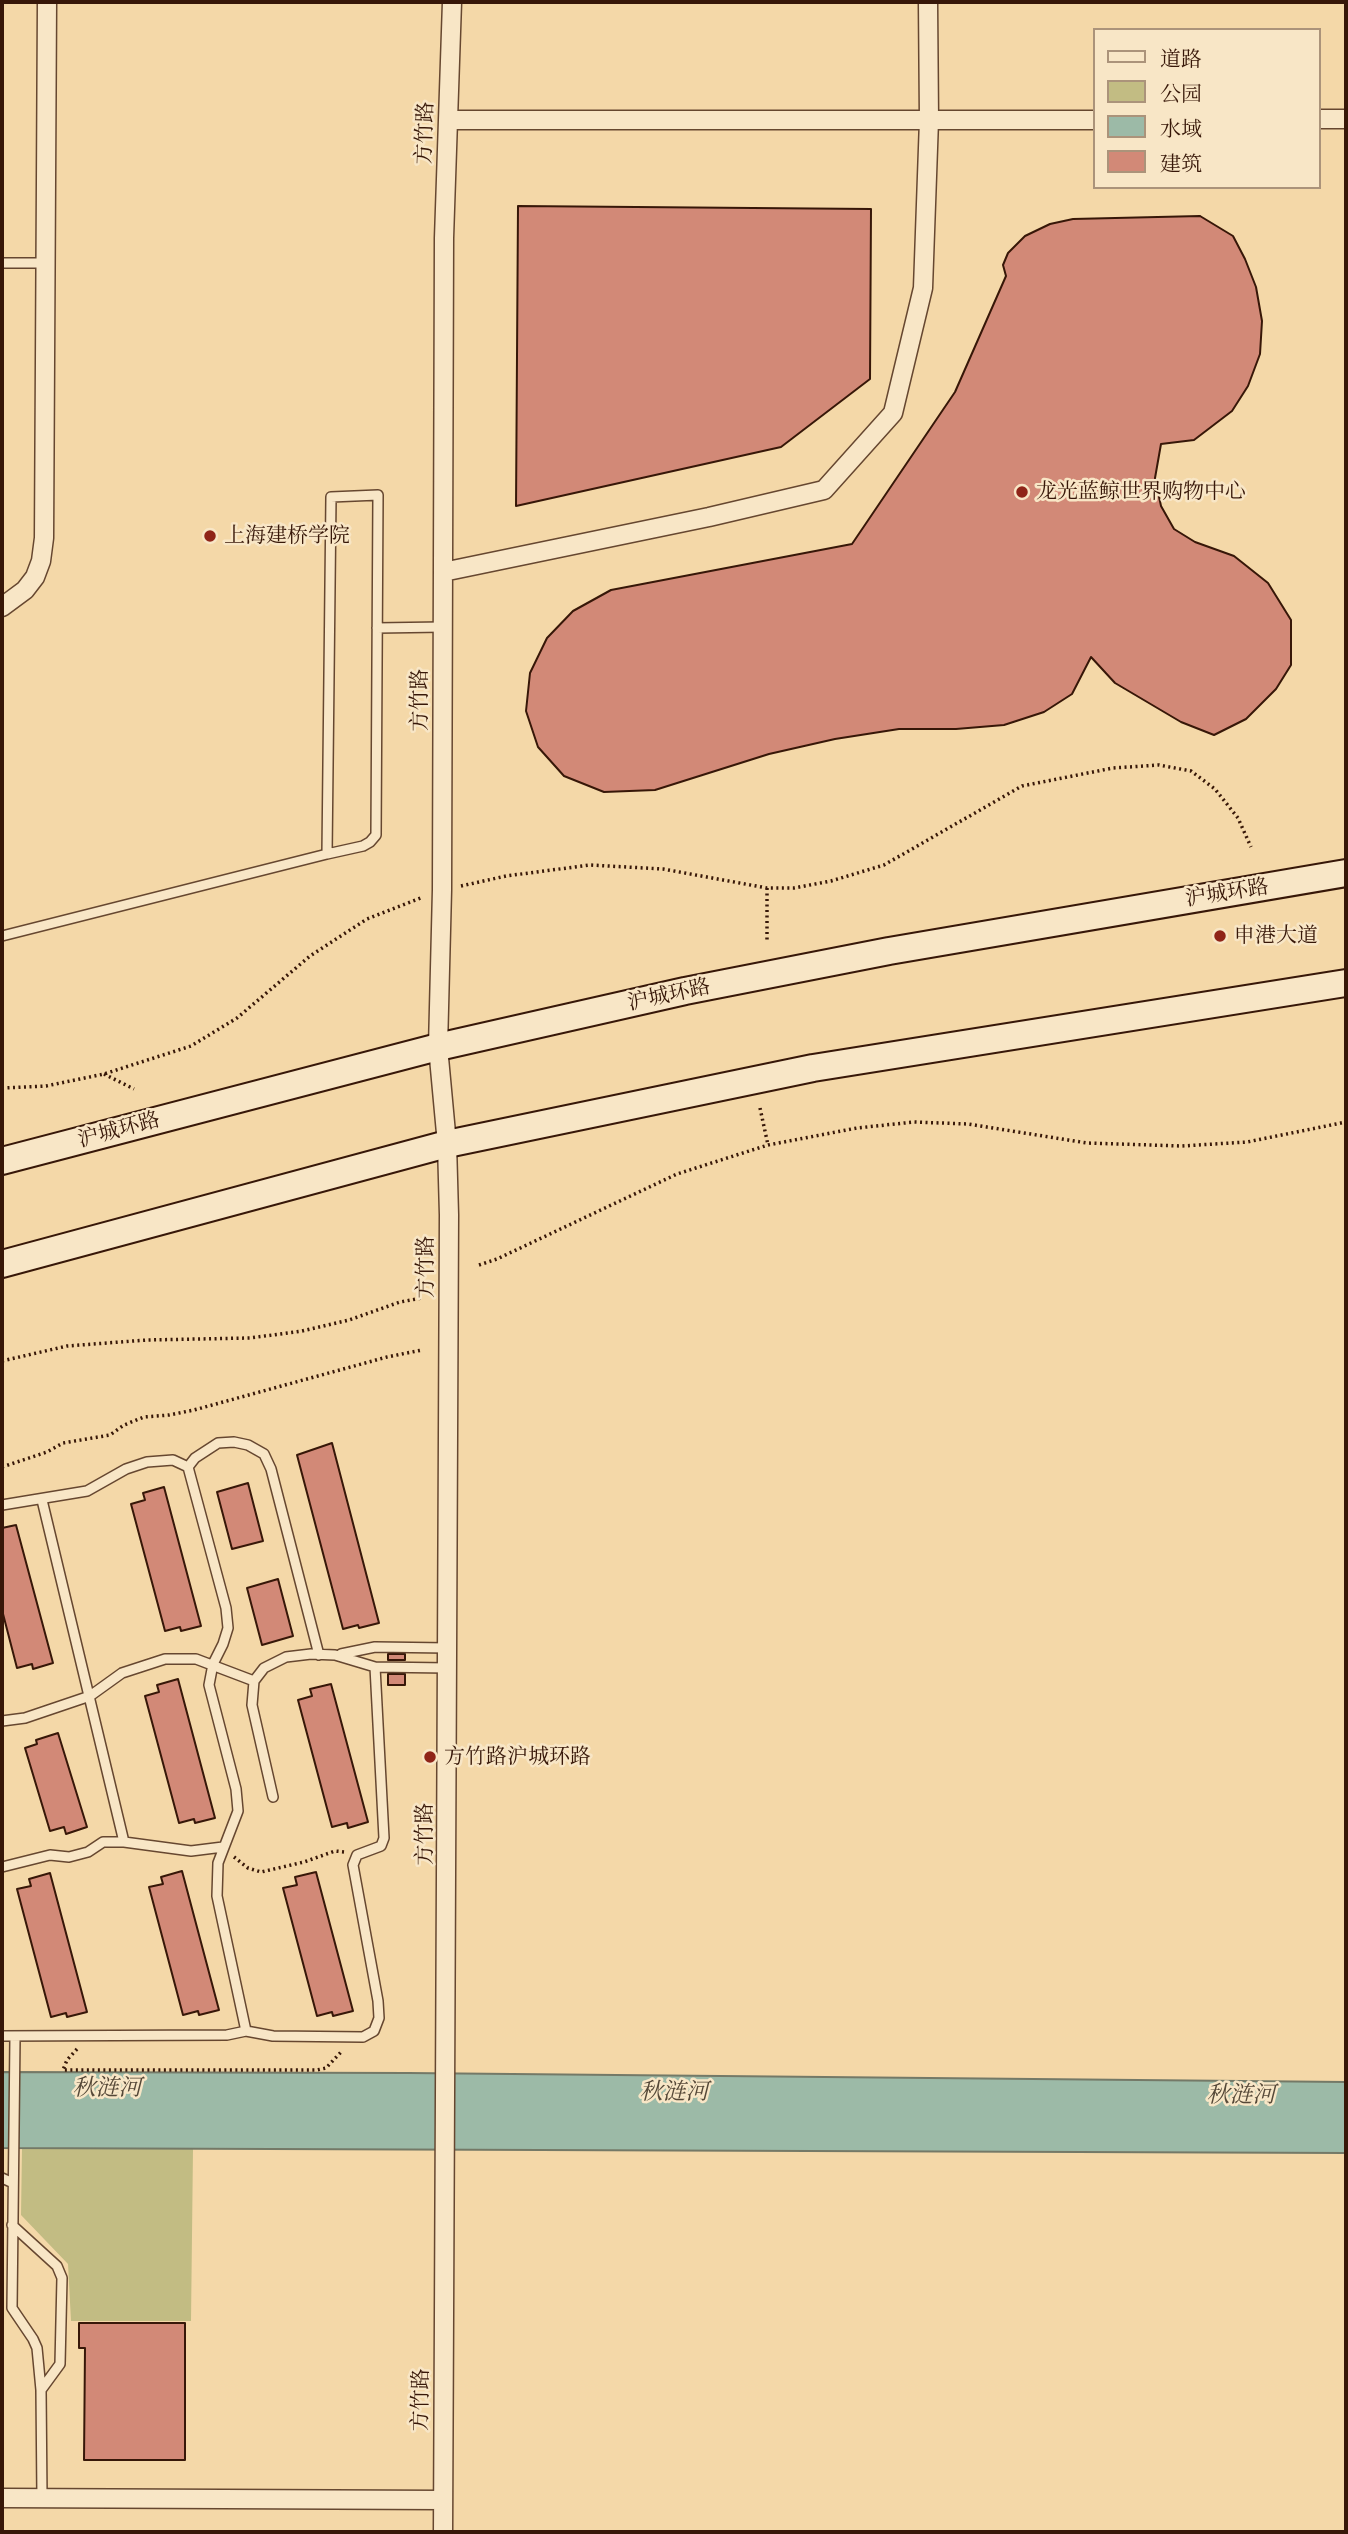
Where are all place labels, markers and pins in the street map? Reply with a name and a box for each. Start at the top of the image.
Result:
place label: 龙光蓝鲸世界购物中心 [1036,479,1246,505]
marker: 龙光蓝鲸世界购物中心 [1014,484,1030,500]
place label: 上海建桥学院 [224,523,350,549]
marker: 上海建桥学院 [202,528,218,544]
place label: 申港大道 [1234,923,1318,949]
marker: 申港大道 [1212,928,1228,944]
place label: 方竹路沪城环路 [444,1744,591,1770]
marker: 方竹路沪城环路 [422,1749,438,1765]

